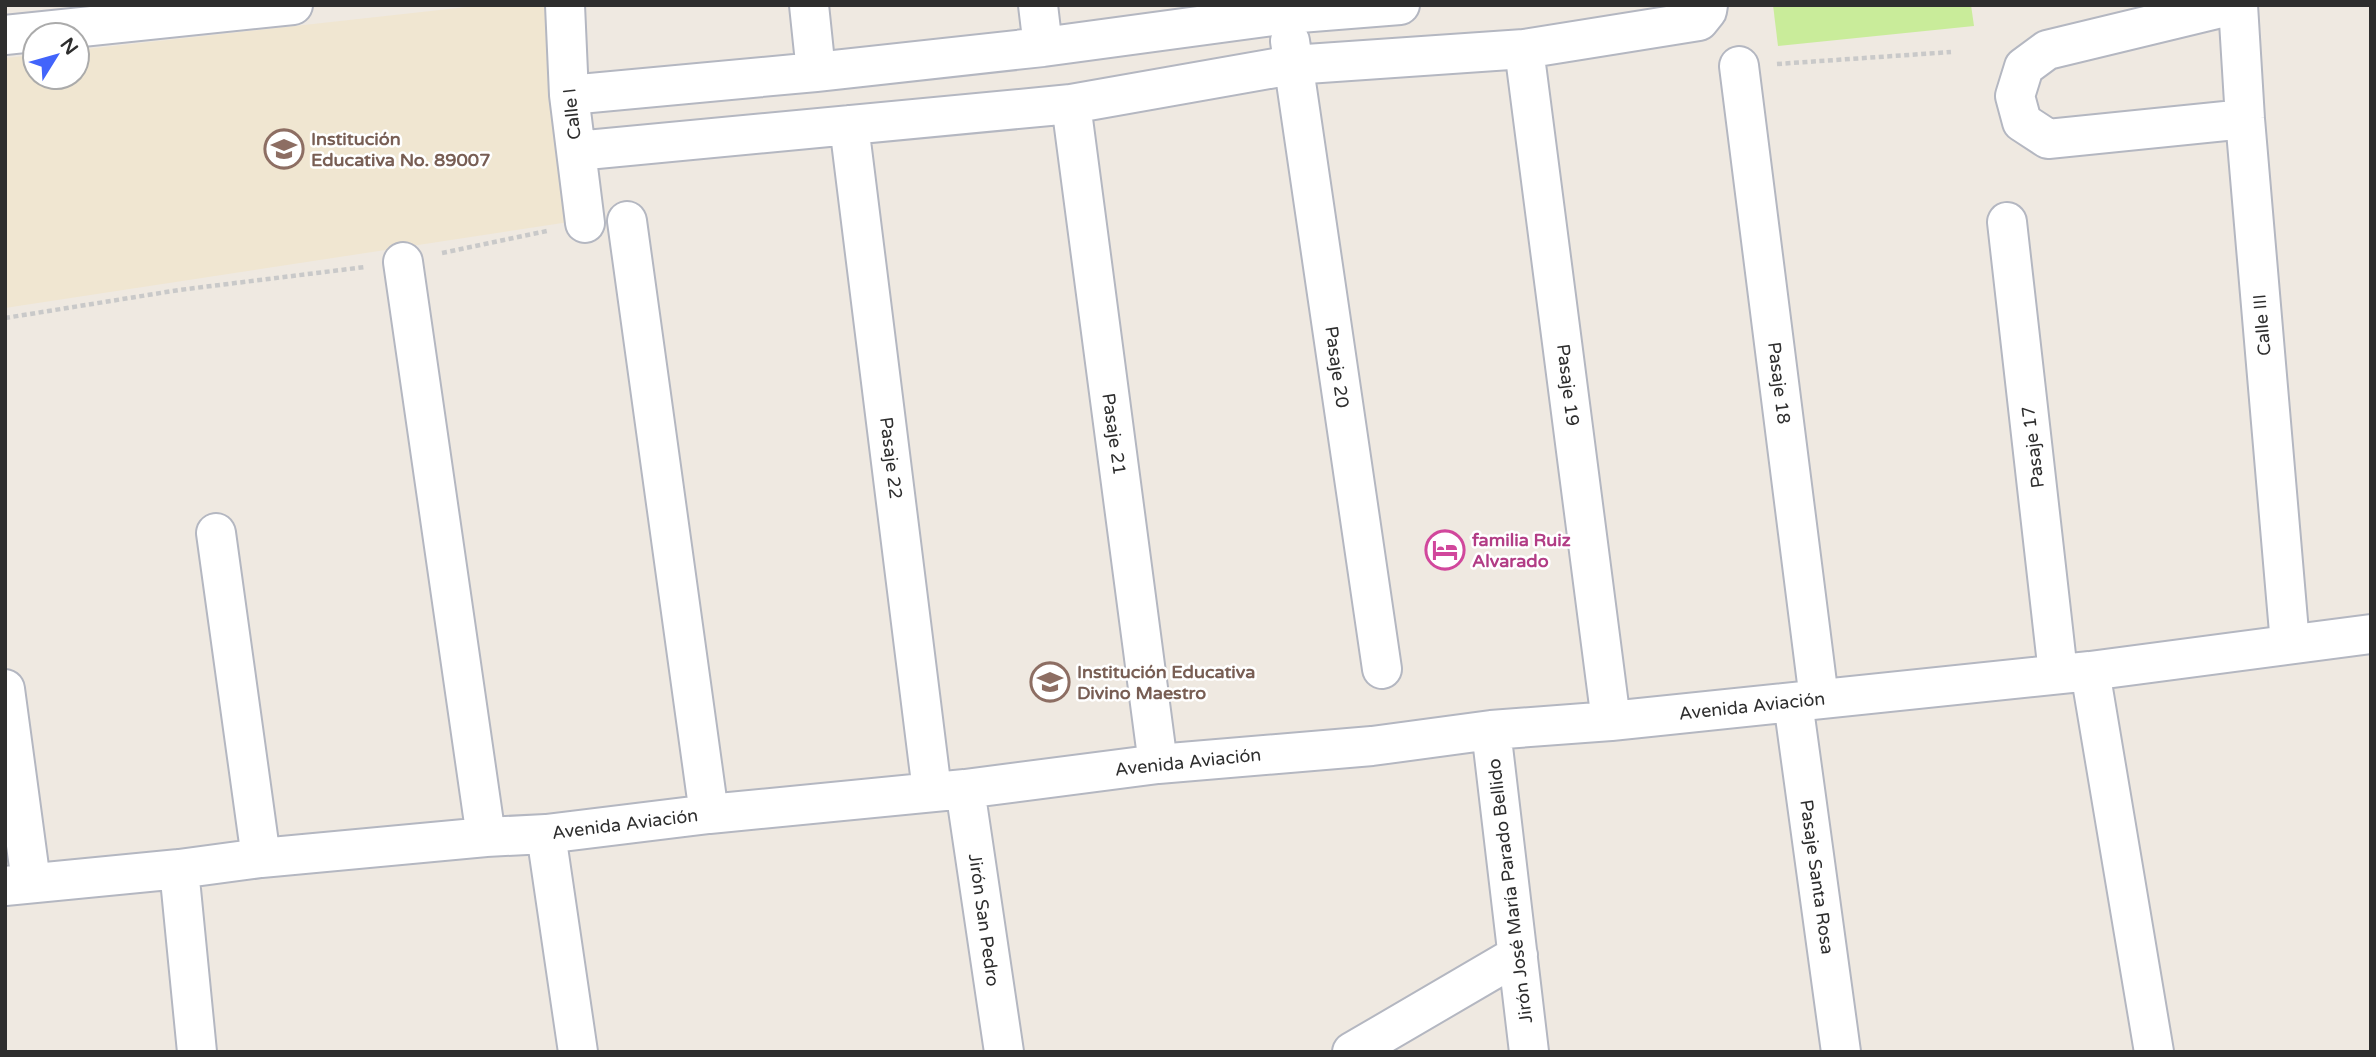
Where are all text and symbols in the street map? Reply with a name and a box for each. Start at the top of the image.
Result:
north arrow [21,21,91,91]
text: N [55,34,82,59]
street label: Calle I [558,87,586,141]
school or university icon: Institución Educativa No. 89007 [263,128,305,170]
place label: Institución Educativa No. 89007 [311,128,490,171]
street label: Calle III [2248,293,2276,357]
street label: Pasaje 20 [1320,325,1354,409]
street label: Pasaje 18 [1763,341,1795,425]
street label: Pasaje 19 [1552,343,1584,427]
street label: Pasaje 21 [1097,392,1131,476]
street label: Pasaje 17 [2017,405,2049,489]
street label: Pasaje 22 [875,416,907,500]
hotel icon: familia Ruiz Alvarado [1424,529,1466,571]
place label: familia Ruiz Alvarado [1472,529,1571,572]
school or university icon: Institución Educativa Divino Maestro [1029,661,1071,703]
place label: Institución Educativa Divino Maestro [1077,661,1255,704]
street label: Avenida Aviación [1678,687,1826,725]
street label: Avenida Aviación [1114,743,1262,781]
street label: Jirón José María Parado Bellido [1483,757,1537,1025]
street label: Pasaje Santa Rosa [1795,798,1839,956]
street label: Avenida Aviación [551,804,699,844]
street label: Jirón San Pedro [964,852,1004,988]

